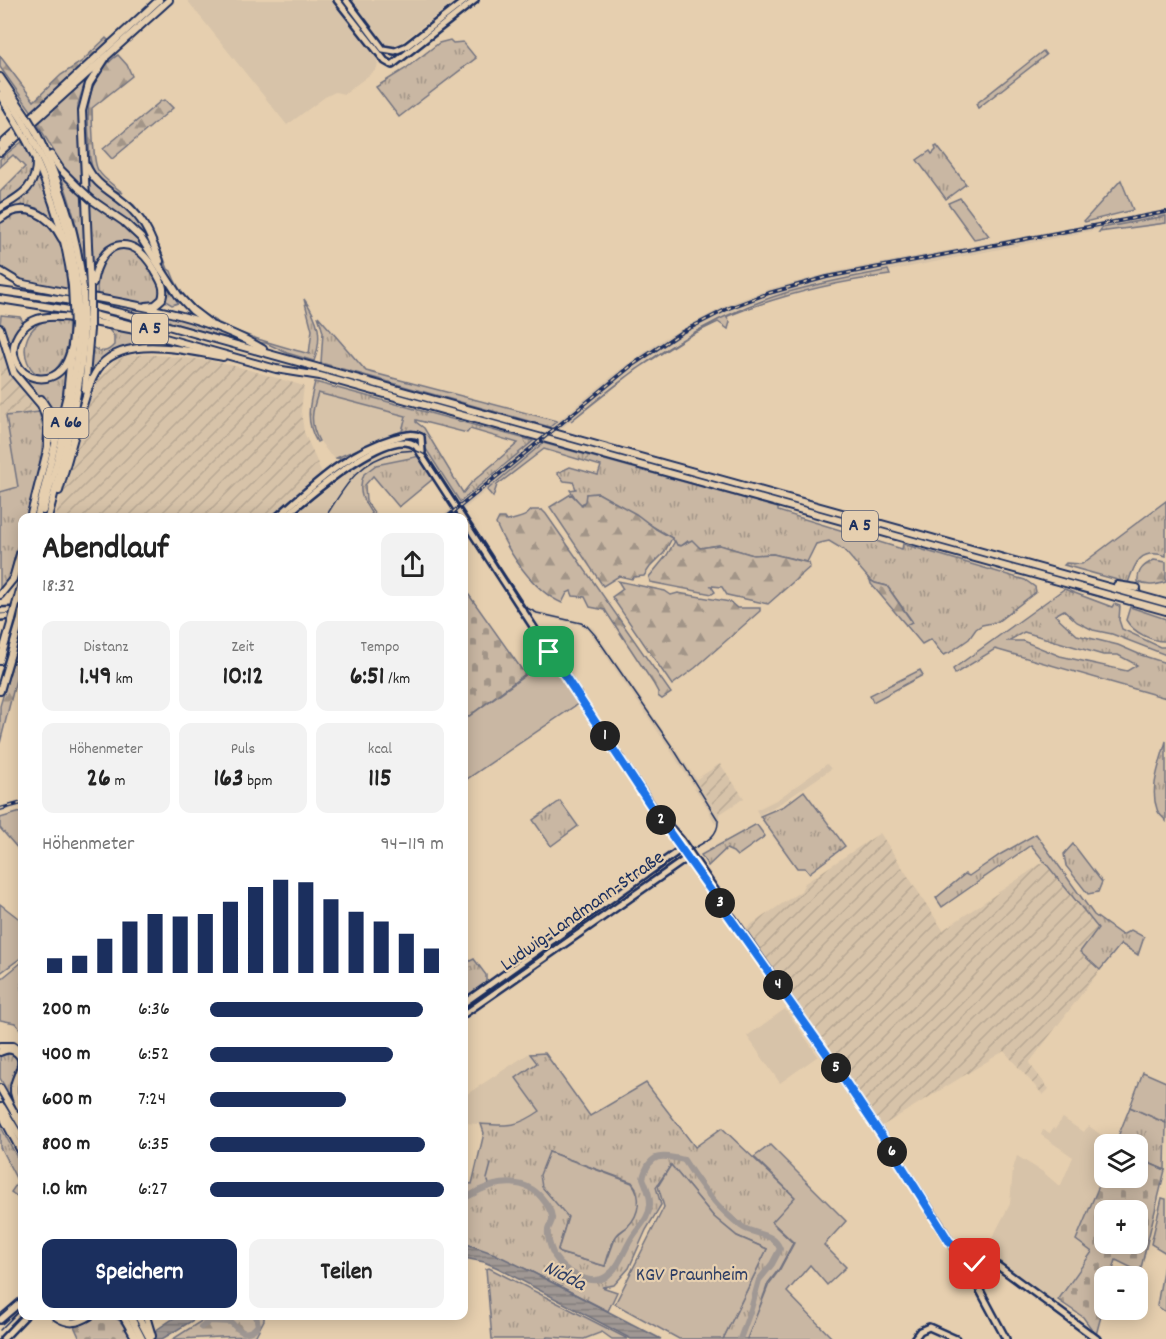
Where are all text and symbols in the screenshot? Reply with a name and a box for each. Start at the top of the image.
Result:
road number: A 5 [132,314,168,344]
road number: A 66 [44,408,88,438]
road number: A 5 [842,511,878,541]
text: Abendlauf [42,527,169,574]
button: share [381,533,444,596]
text: 18:32 [42,573,75,601]
pin [523,626,574,677]
icon: arrive [532,635,565,668]
text: Distanz [84,636,128,659]
text: Zeit [232,636,254,659]
text: Tempo [361,636,399,659]
text: 1.49 [79,659,112,696]
text: 10:12 [222,659,264,696]
text: 6:51 [350,659,385,696]
text: km [112,668,133,691]
text: /km [385,668,410,691]
pin: 1 [590,721,620,751]
text: 1 [603,724,607,747]
text: Höhenmeter [69,738,143,761]
text: Puls [231,738,255,761]
text: kcal [368,738,392,761]
text: 26 [87,761,111,798]
text: 163 [214,761,244,798]
text: 115 [368,761,392,798]
text: m [111,770,125,793]
text: bpm [244,770,272,793]
pin: 2 [646,805,676,835]
text: 2 [658,808,665,831]
text: Höhenmeter [42,831,134,859]
text: 94–119 m [380,831,444,859]
street label: Ludwig-Landmann-Straße [495,845,671,979]
pin: 3 [705,888,735,918]
text: 3 [716,891,724,914]
pin: 4 [763,970,793,1000]
text: 4 [775,973,781,996]
text: 200 m [42,996,91,1024]
text: 6:36 [138,996,170,1024]
text: 400 m [42,1041,90,1069]
text: 6:52 [138,1041,169,1069]
pin: 5 [821,1053,851,1083]
text: 5 [832,1056,840,1079]
text: 600 m [42,1086,92,1114]
text: 7:24 [138,1086,166,1114]
text: 800 m [42,1131,90,1159]
text: 6:35 [138,1131,169,1159]
map controls [1094,1134,1148,1320]
button: layers [1094,1134,1148,1188]
pin: 6 [877,1137,907,1167]
text: 6 [888,1140,896,1163]
text: 1.0 km [42,1176,87,1204]
text: 6:27 [138,1176,168,1204]
button: + [1094,1200,1148,1254]
pin [949,1238,1000,1289]
button: Speichern [42,1239,237,1308]
button: Teilen [249,1239,444,1308]
icon: check [958,1247,991,1280]
water label: Nidda [538,1254,591,1301]
park label: KGV Praunheim [636,1262,748,1290]
button: − [1094,1266,1148,1320]

